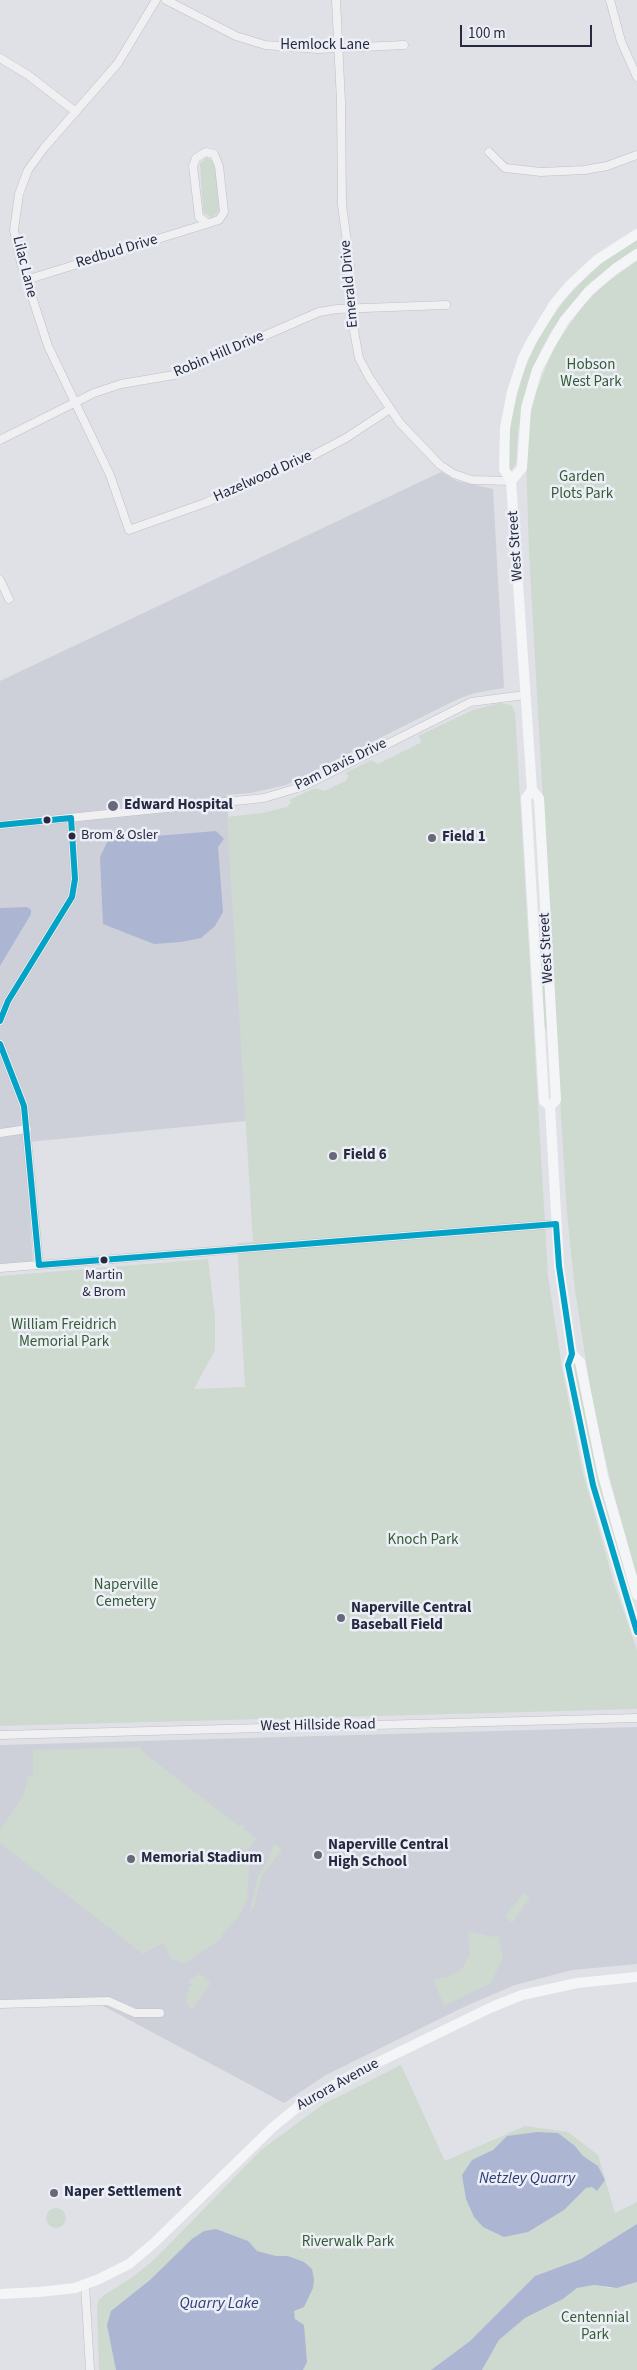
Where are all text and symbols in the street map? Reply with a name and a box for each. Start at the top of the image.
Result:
scale bar [462,15,594,47]
text: 100 m [468,23,506,44]
street label: Hemlock Lane [280,37,370,55]
street label: Redbud Drive [74,231,160,273]
street label: Lilac Lane [8,234,40,300]
street label: Emerald Drive [337,239,363,329]
street label: Robin Hill Drive [171,328,267,382]
park label: Hobson West Park [560,357,622,392]
street label: Hazelwood Drive [211,447,315,507]
park label: Garden Plots Park [551,469,613,504]
street label: West Street [505,510,527,582]
street label: Pam Davis Drive [292,735,390,795]
place label: Edward Hospital [124,797,233,815]
marker: Edward Hospital [106,799,120,813]
unlabelled marker [42,815,52,825]
place label: Brom & Osler [81,828,158,844]
place label: Field 1 [442,829,486,847]
marker: Brom & Osler [67,831,77,841]
marker: Field 1 [426,832,438,844]
street label: West Street [536,912,558,984]
place label: Field 6 [343,1147,387,1165]
marker: Field 6 [327,1150,339,1162]
marker: Martin & Brom [99,1255,109,1265]
place label: Martin & Brom [82,1268,126,1300]
park label: William Freidrich Memorial Park [11,1317,117,1352]
park label: Knoch Park [387,1532,459,1550]
park label: Naperville Cemetery [94,1577,158,1612]
place label: Naperville Central Baseball Field [351,1600,471,1635]
marker: Naperville Central Baseball Field [335,1612,347,1624]
street label: West Hillside Road [260,1716,376,1736]
place label: Naperville Central High School [328,1837,448,1872]
marker: Naperville Central High School [312,1849,324,1861]
place label: Memorial Stadium [141,1850,262,1868]
marker: Memorial Stadium [125,1853,137,1865]
street label: Aurora Avenue [294,2055,382,2115]
water label: Netzley Quarry [479,2169,575,2189]
place label: Naper Settlement [64,2184,181,2202]
marker: Naper Settlement [48,2187,60,2199]
park label: Riverwalk Park [302,2234,394,2252]
water label: Quarry Lake [179,2294,259,2314]
park label: Centennial Park [561,2310,629,2345]

